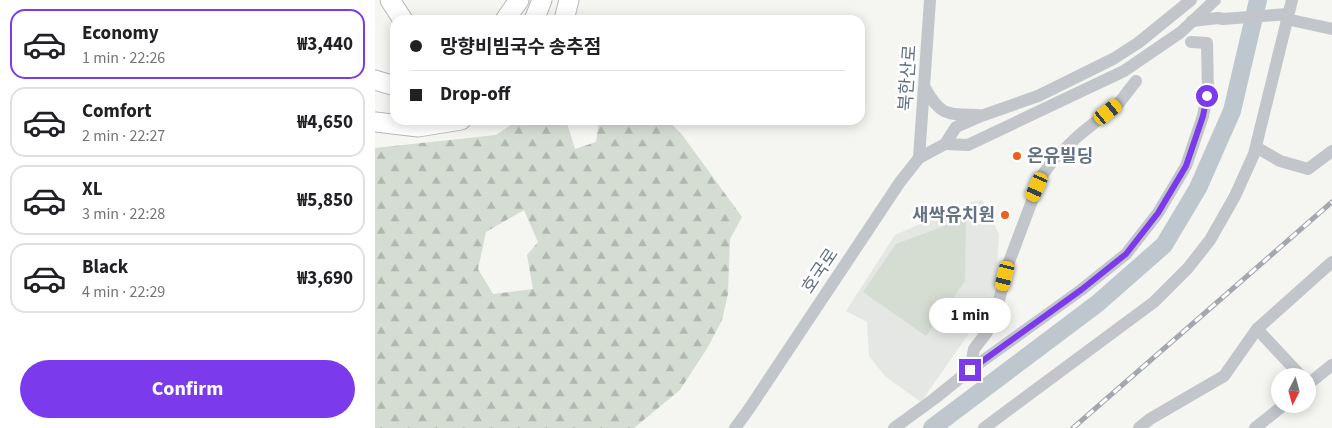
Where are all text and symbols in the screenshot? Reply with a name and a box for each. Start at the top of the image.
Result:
text: Economy [82,20,159,47]
icon: car [22,22,67,67]
text: ₩3,440 [297,31,353,58]
text: 망향비빔국수 송추점 [440,34,601,61]
street label: 북한산로 [893,44,923,112]
text: 1 min · 22:26 [82,47,165,69]
text: Drop-off [440,81,510,108]
route start [1196,85,1218,107]
car [1091,97,1124,127]
text: Comfort [82,98,152,125]
icon: car [22,100,67,145]
text: ₩4,650 [297,109,353,136]
text: 2 min · 22:27 [82,125,165,147]
place label: 온유빌딩 [1027,144,1093,169]
marker: 온유빌딩 [1011,150,1023,162]
car [1024,170,1049,204]
text: XL [82,176,103,203]
icon: car [22,178,67,223]
text: ₩5,850 [297,187,353,214]
text: 3 min · 22:28 [82,203,165,225]
place label: 새싹유치원 [912,203,995,228]
marker: 새싹유치원 [999,209,1011,221]
street label: 호국로 [796,243,844,299]
text: Black [82,254,128,281]
icon: car [22,256,67,301]
car [994,260,1015,292]
text: ₩3,690 [297,265,353,292]
text: 4 min · 22:29 [82,281,165,303]
callout: 1 min [929,298,1011,332]
text: 1 min [951,304,989,326]
route end [959,359,981,381]
button: Confirm [20,360,355,418]
north arrow [1271,368,1316,412]
map controls [1271,368,1316,413]

